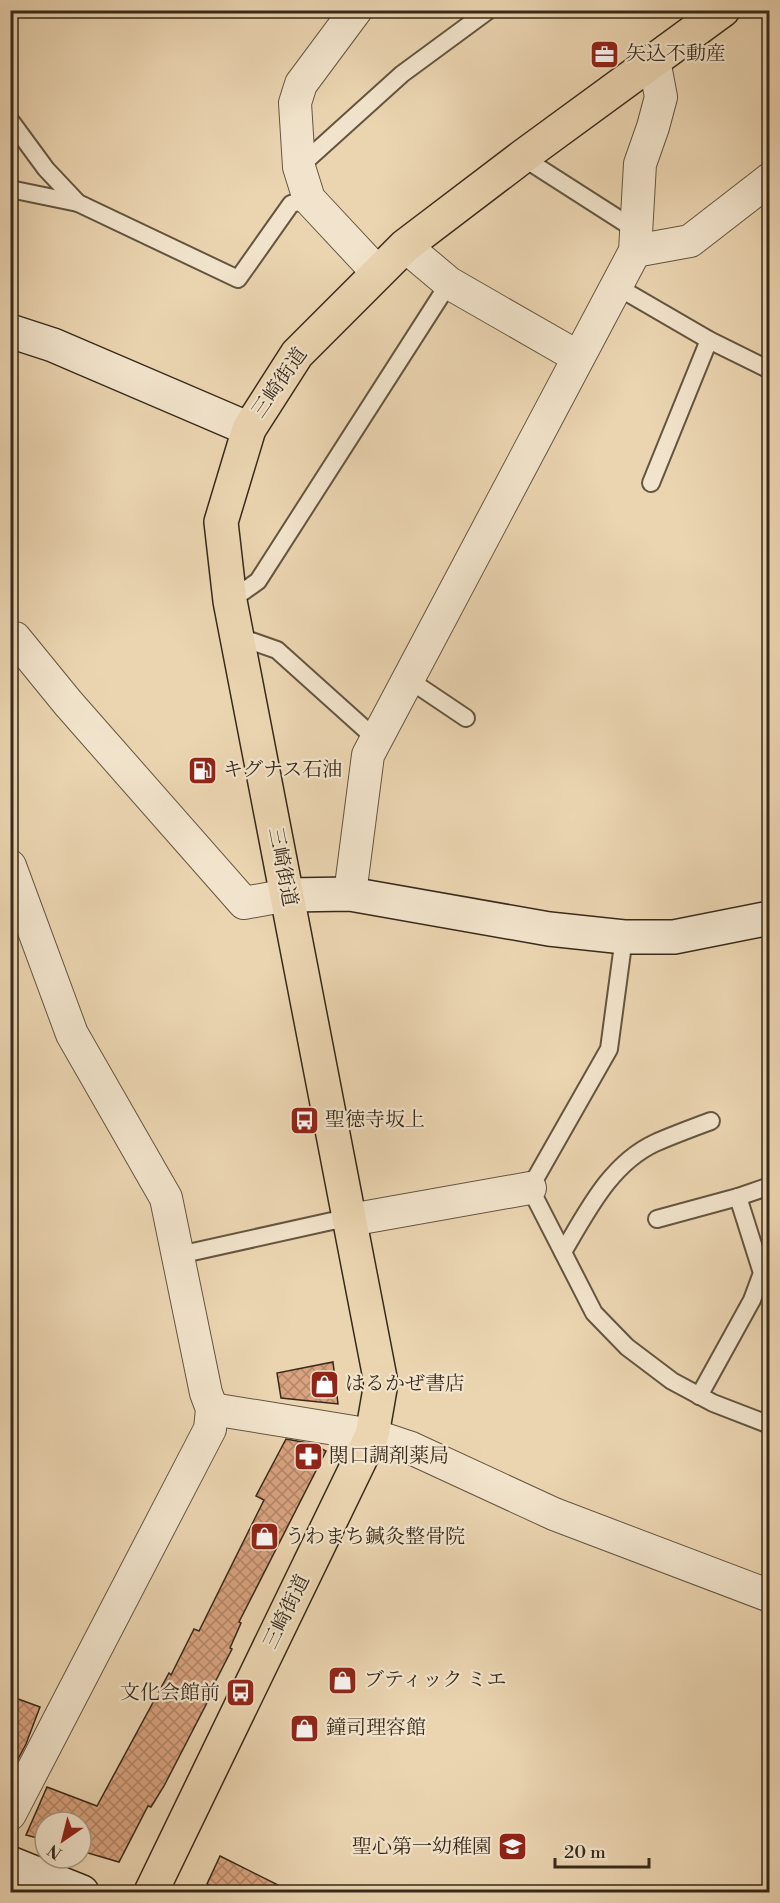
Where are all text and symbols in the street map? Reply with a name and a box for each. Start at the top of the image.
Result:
office icon: 矢込不動産 [589,38,621,70]
place label: 矢込不動産 [626,42,726,67]
street label: 三崎街道 [247,343,313,423]
fuel station icon: キグナス石油 [186,754,218,786]
place label: キグナス石油 [223,758,342,783]
street label: 三崎街道 [262,825,302,909]
bus stop icon: 聖徳寺坂上 [288,1104,320,1136]
place label: 聖徳寺坂上 [325,1108,425,1133]
shop icon: はるかぜ書店 [308,1368,340,1400]
place label: はるかぜ書店 [345,1372,465,1397]
pharmacy icon: 関口調剤薬局 [292,1440,324,1472]
place label: 関口調剤薬局 [329,1444,449,1469]
shop icon: うわまち鍼灸整骨院 [248,1521,280,1553]
place label: うわまち鍼灸整骨院 [285,1525,465,1550]
street label: 三崎街道 [258,1571,316,1653]
shop icon: ブティック ミエ [327,1664,359,1696]
place label: ブティック ミエ [364,1668,507,1693]
bus stop icon: 文化会館前 [225,1677,257,1709]
place label: 文化会館前 [120,1681,220,1706]
shop icon: 鐘司理容館 [289,1712,321,1744]
place label: 鐘司理容館 [326,1716,426,1741]
north arrow [33,1810,93,1870]
school or university icon: 聖心第一幼稚園 [497,1831,529,1863]
scale bar [555,1831,650,1869]
place label: 聖心第一幼稚園 [352,1835,492,1860]
text: N [44,1839,66,1863]
text: 20 m [564,1841,606,1864]

